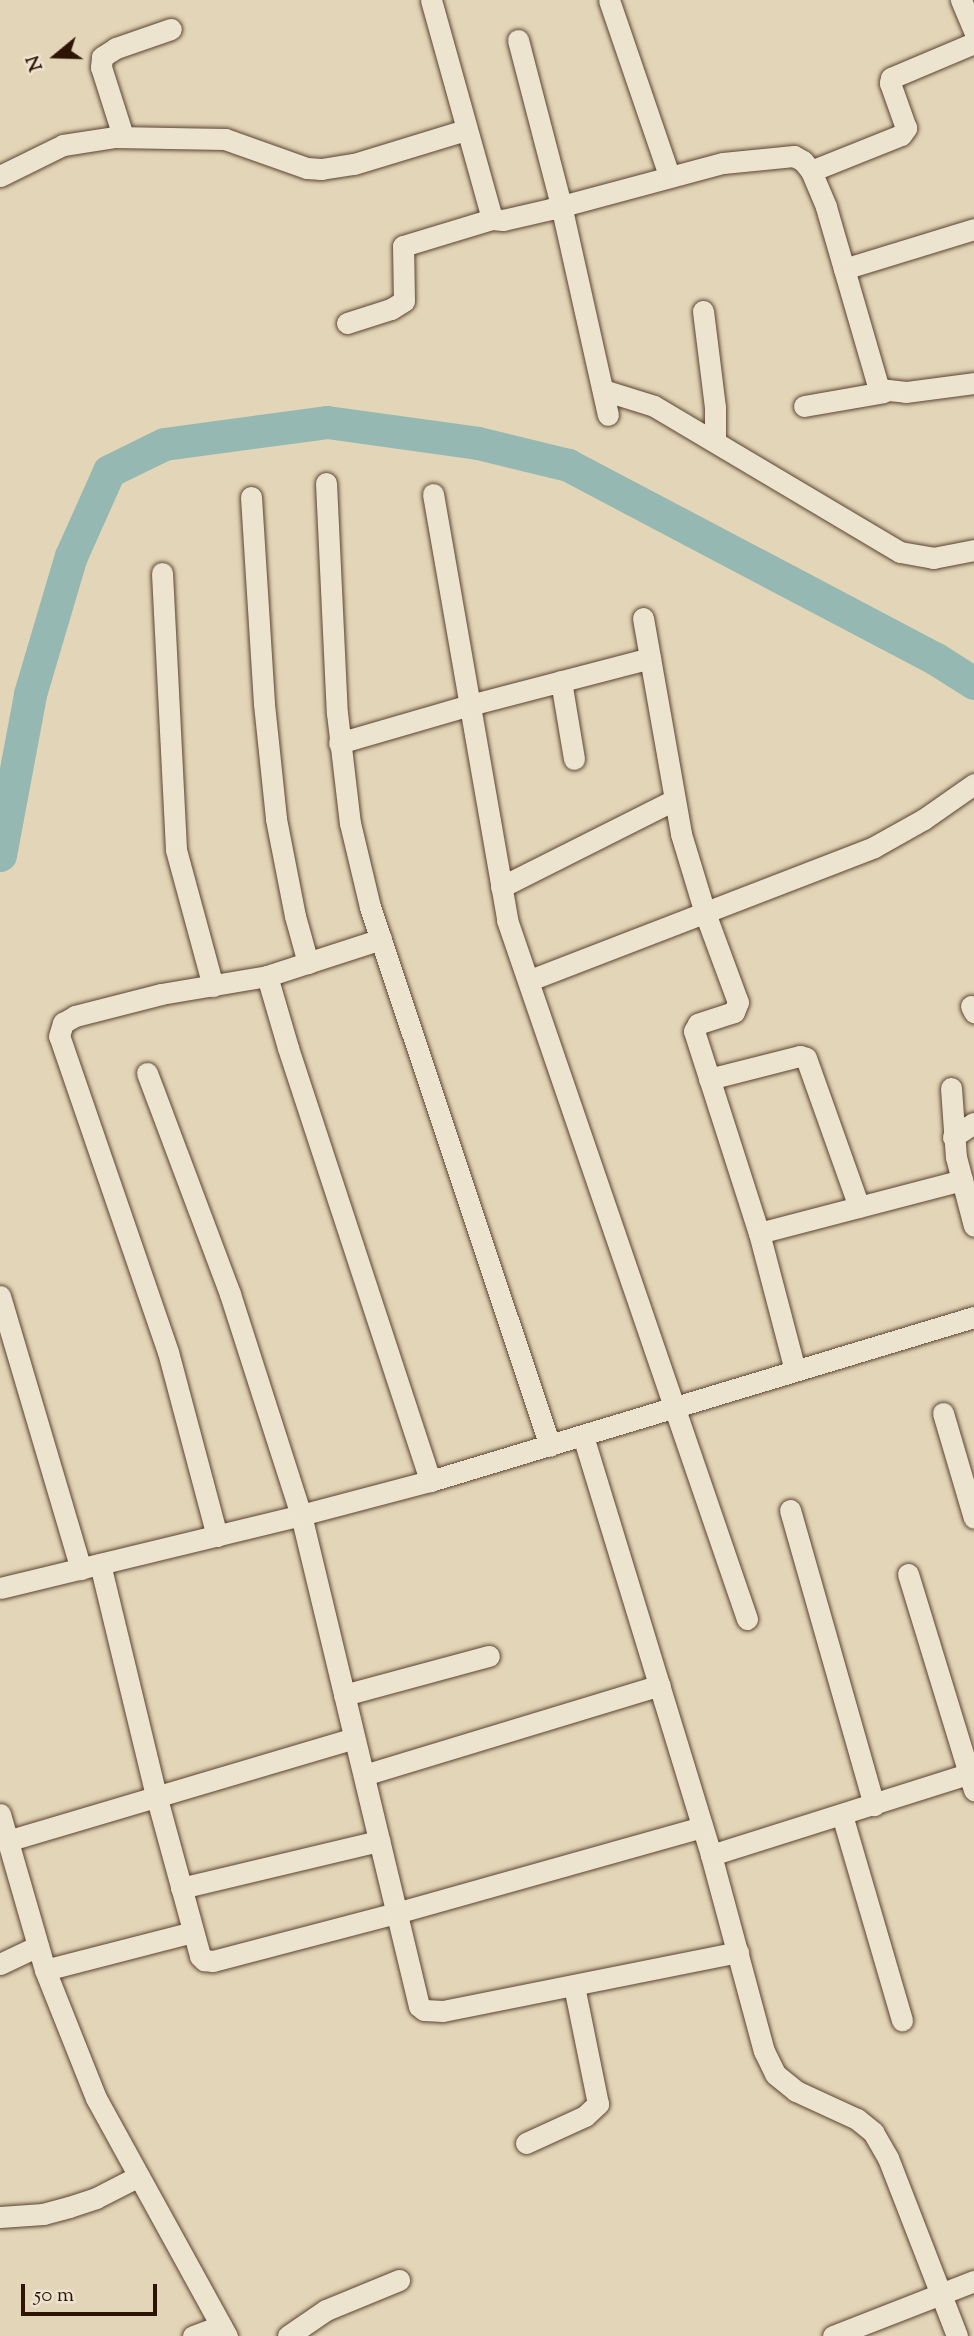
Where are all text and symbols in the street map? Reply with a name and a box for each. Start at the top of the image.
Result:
north arrow [21,21,91,91]
text: N [20,51,51,75]
scale bar [24,2270,161,2314]
text: 50 m [34,2281,74,2311]

